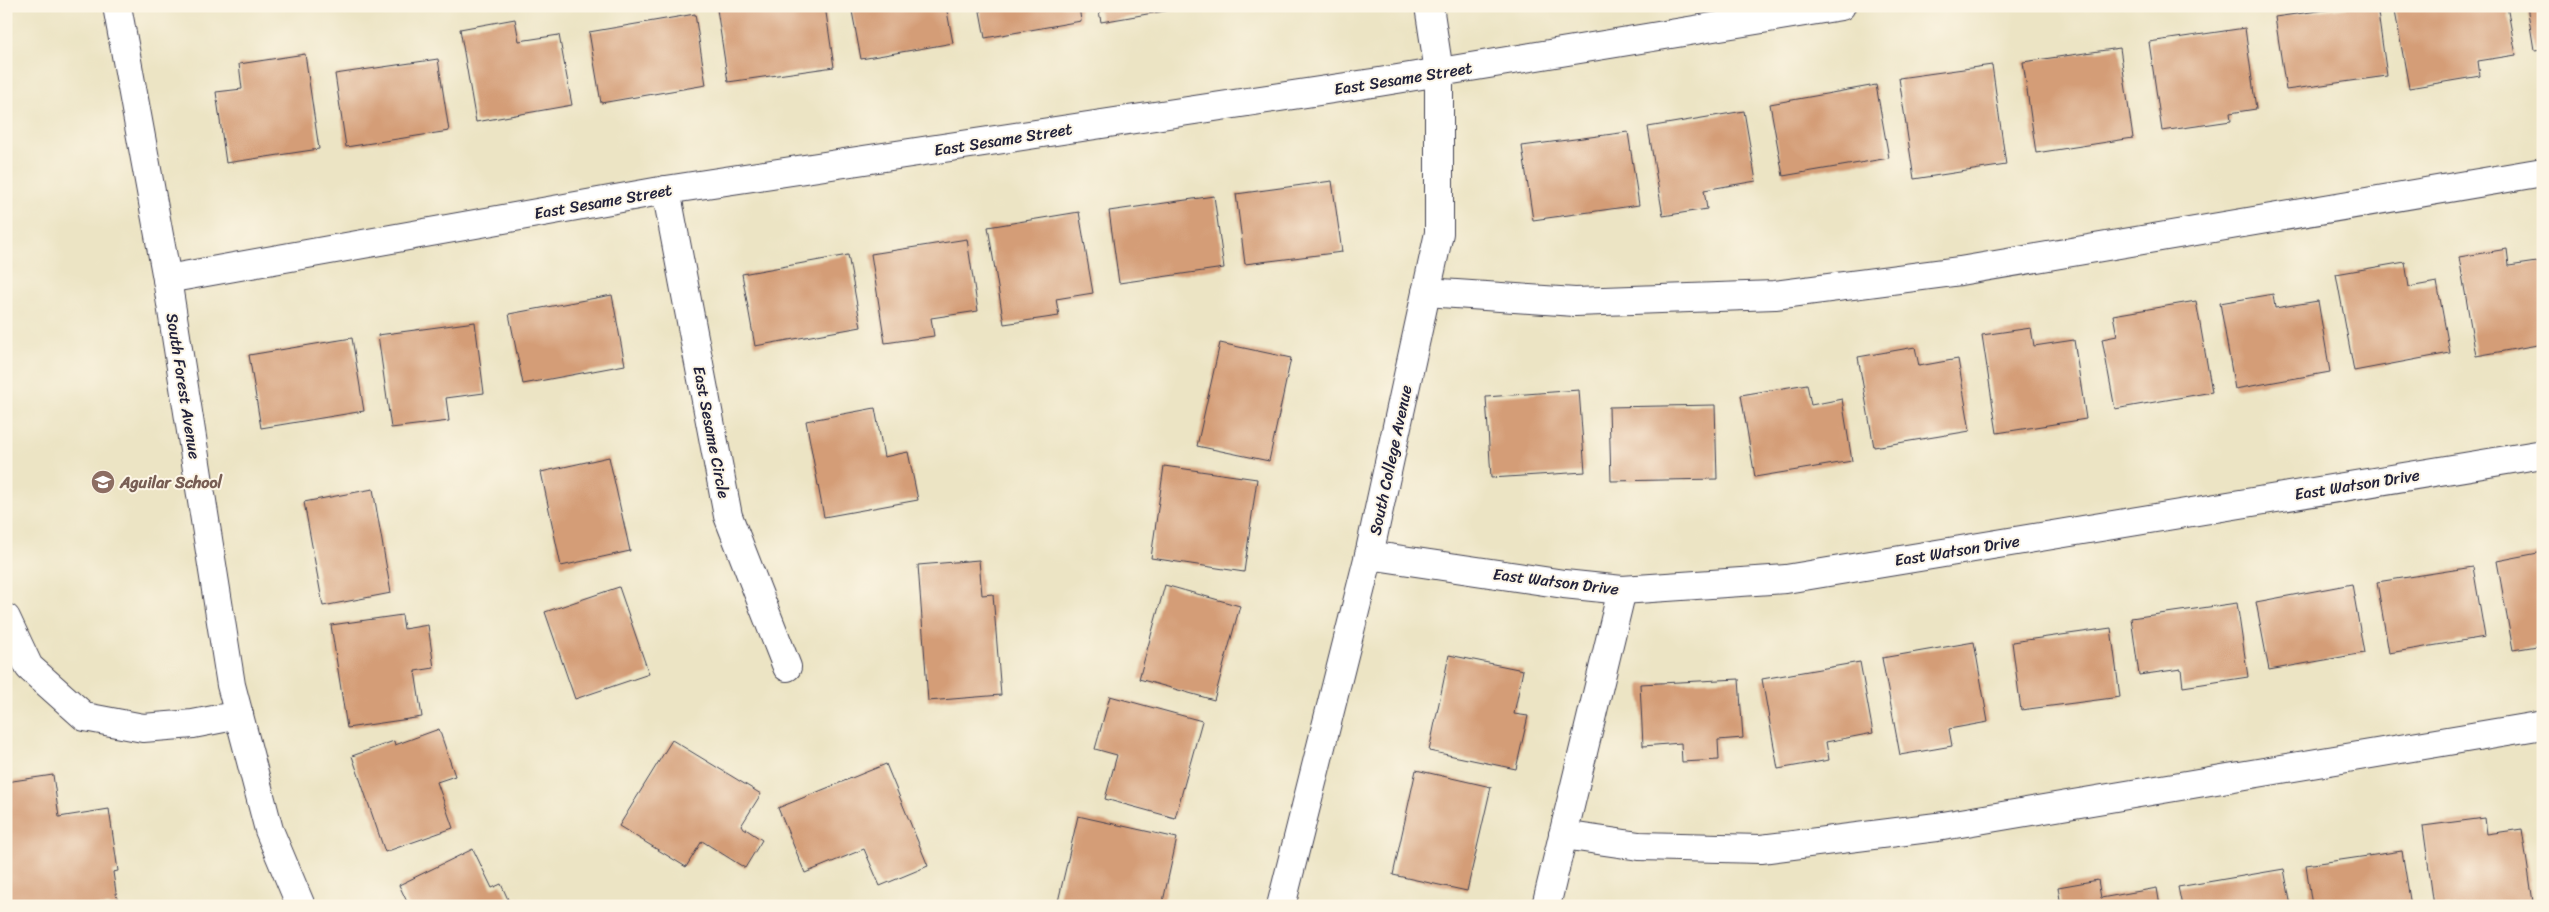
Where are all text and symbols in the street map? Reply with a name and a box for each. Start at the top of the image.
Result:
street label: East Sesame Street [1332,53,1474,104]
street label: East Sesame Street [932,114,1074,165]
street label: East Sesame Street [532,175,674,228]
street label: South Forest Avenue [158,311,209,461]
street label: East Sesame Circle [684,363,739,501]
street label: South College Avenue [1360,382,1421,538]
street label: East Watson Drive [2292,460,2422,509]
place label: Aguilar School [119,468,224,497]
school or university icon: Aguilar School [90,469,116,495]
street label: East Watson Drive [1892,526,2022,575]
street label: East Watson Drive [1491,559,1620,604]

